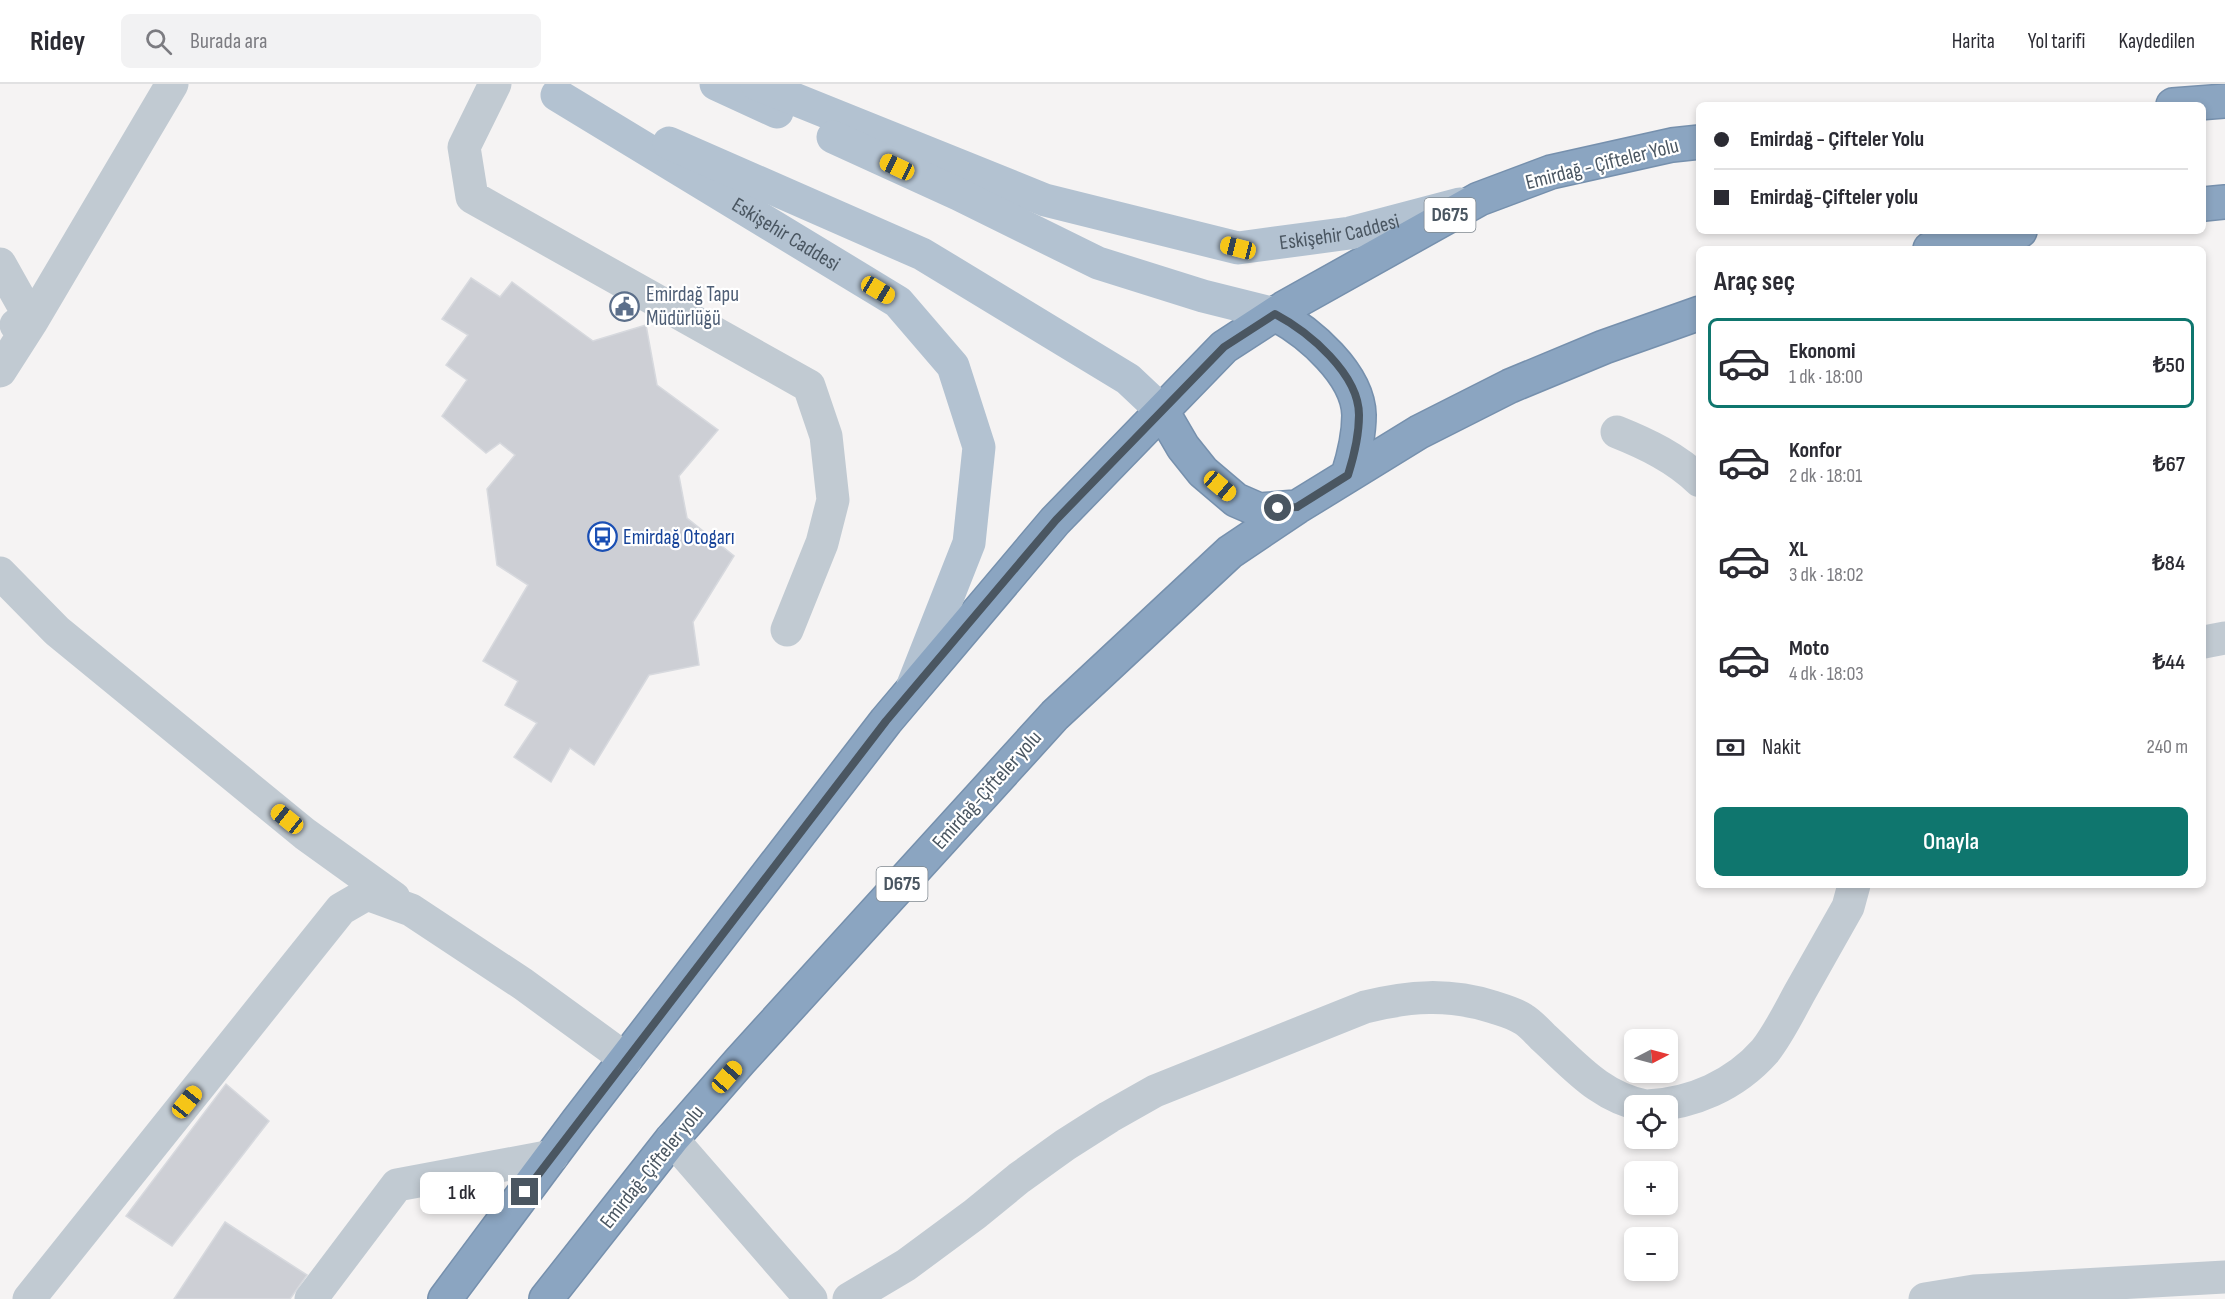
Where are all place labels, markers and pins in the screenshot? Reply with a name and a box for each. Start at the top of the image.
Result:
place label: Emirdağ Tapu Müdürlüğü [646,282,739,331]
public building icon: Emirdağ Tapu Müdürlüğü [609,290,641,322]
bus stop icon: Emirdağ Otogarı [586,521,618,553]
place label: Emirdağ Otogarı [623,525,735,550]

